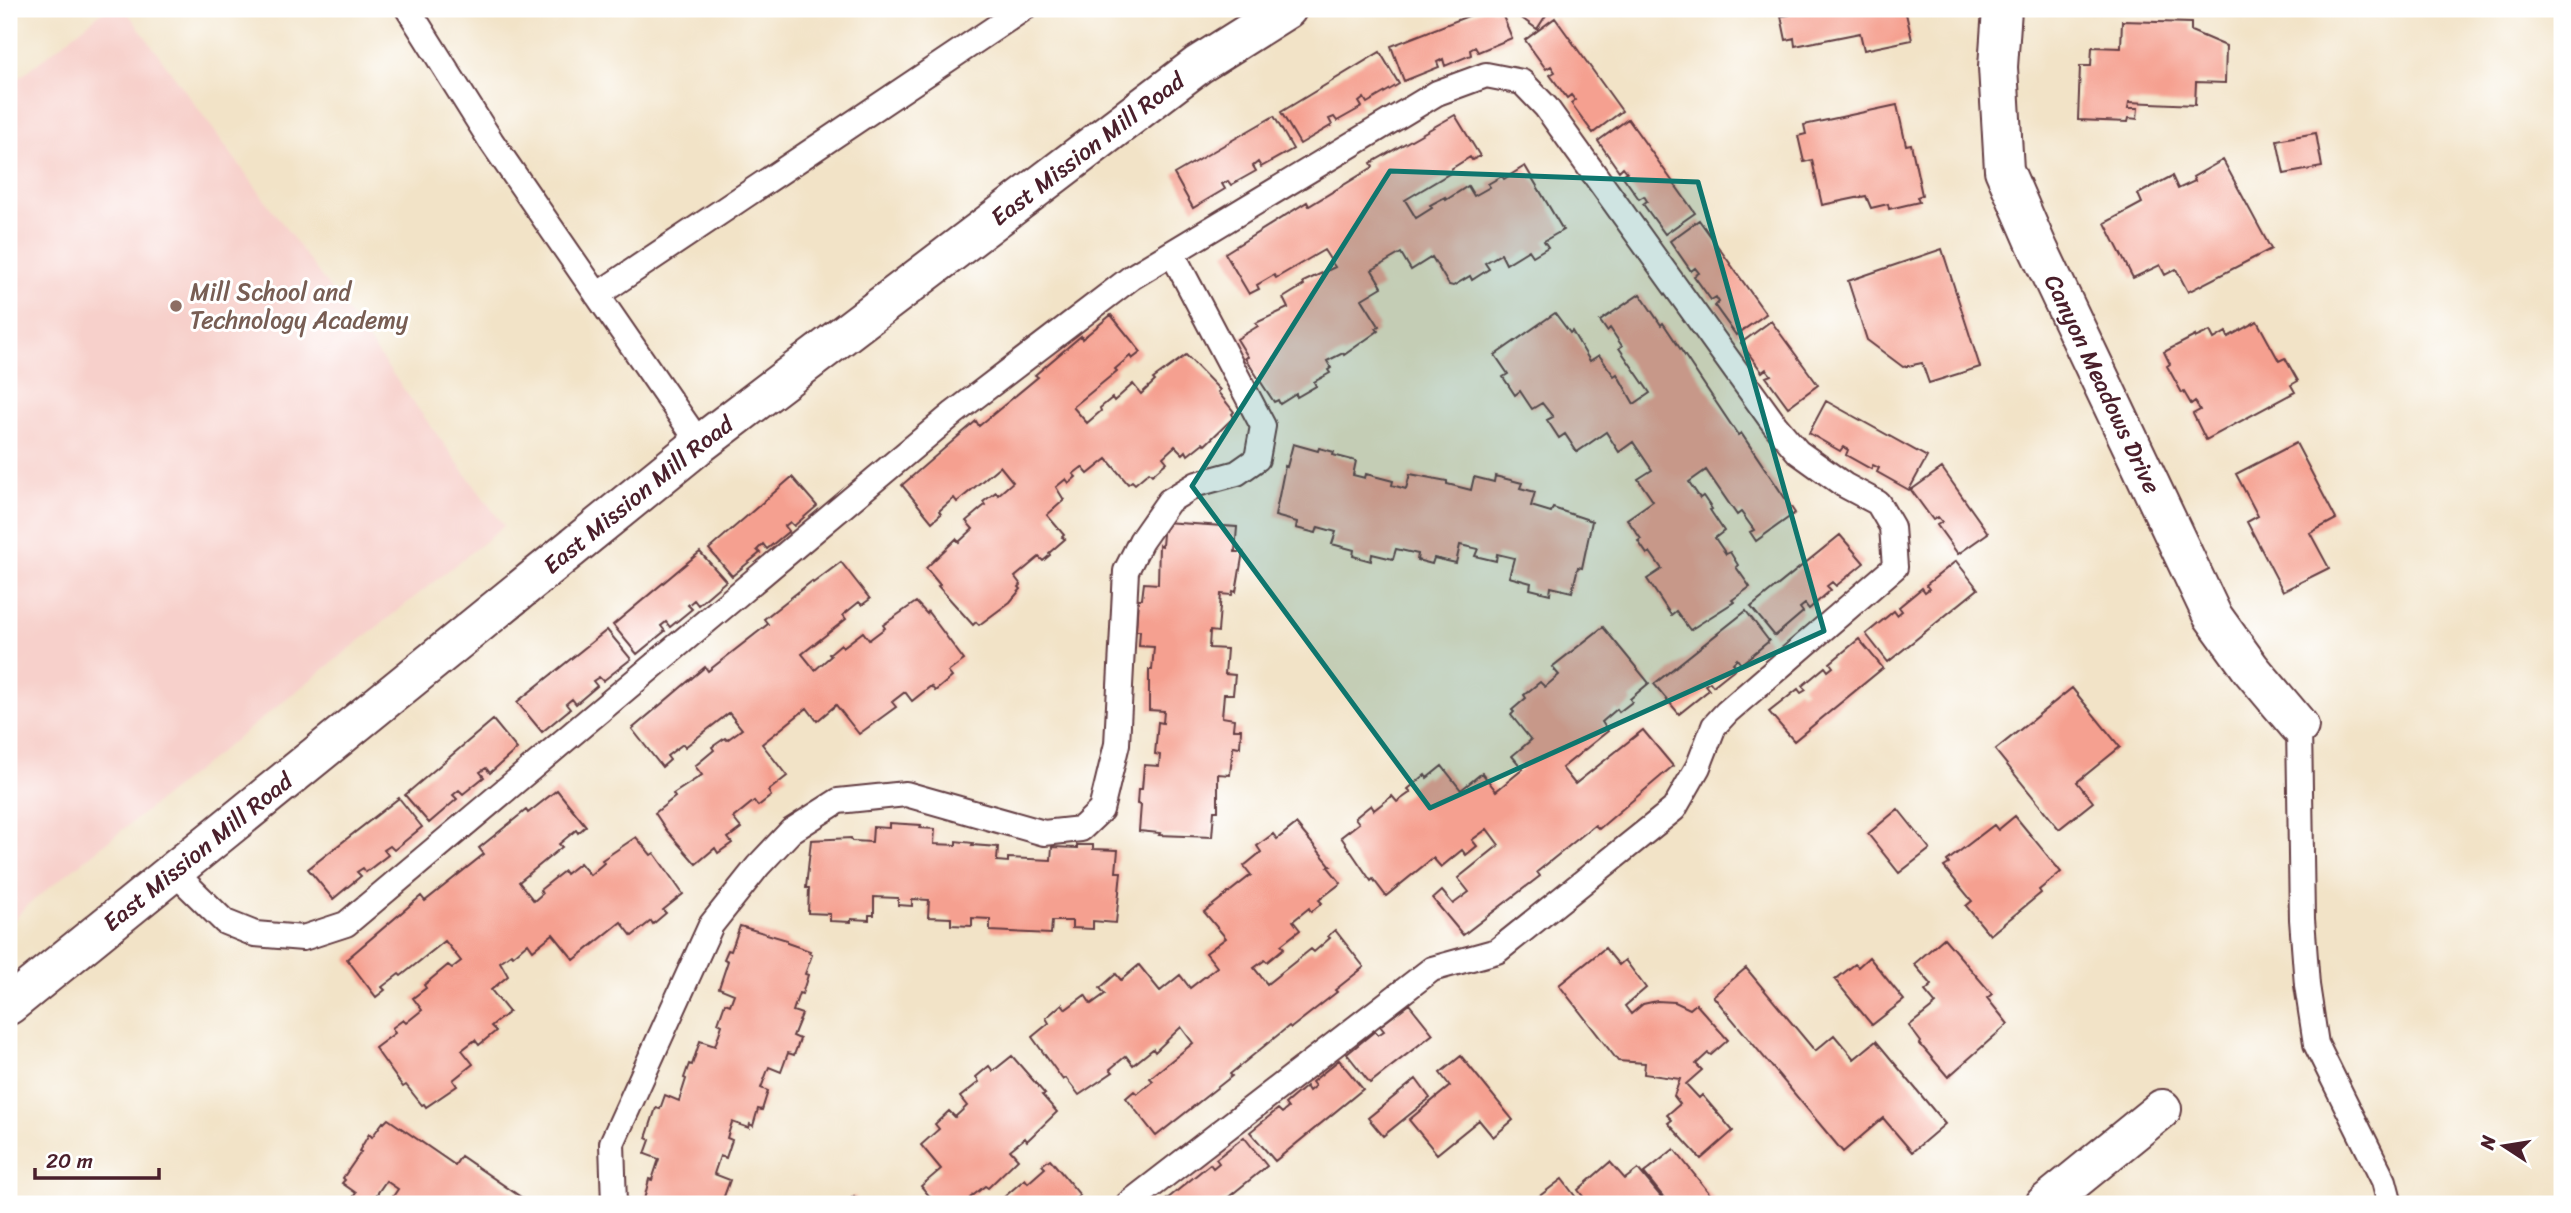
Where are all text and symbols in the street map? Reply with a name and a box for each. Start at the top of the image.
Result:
street label: East Mission Mill Road [981,60,1195,237]
street label: Canyon Meadows Drive [2032,267,2173,501]
place label: Mill School and Technology Academy [190,271,409,341]
marker: Mill School and Technology Academy [168,298,184,314]
street label: East Mission Mill Road [533,404,744,585]
street label: East Mission Mill Road [93,760,303,942]
north arrow [2470,1112,2540,1182]
text: N [2470,1132,2506,1153]
scale bar [35,1136,159,1180]
text: 20 m [46,1142,93,1180]

